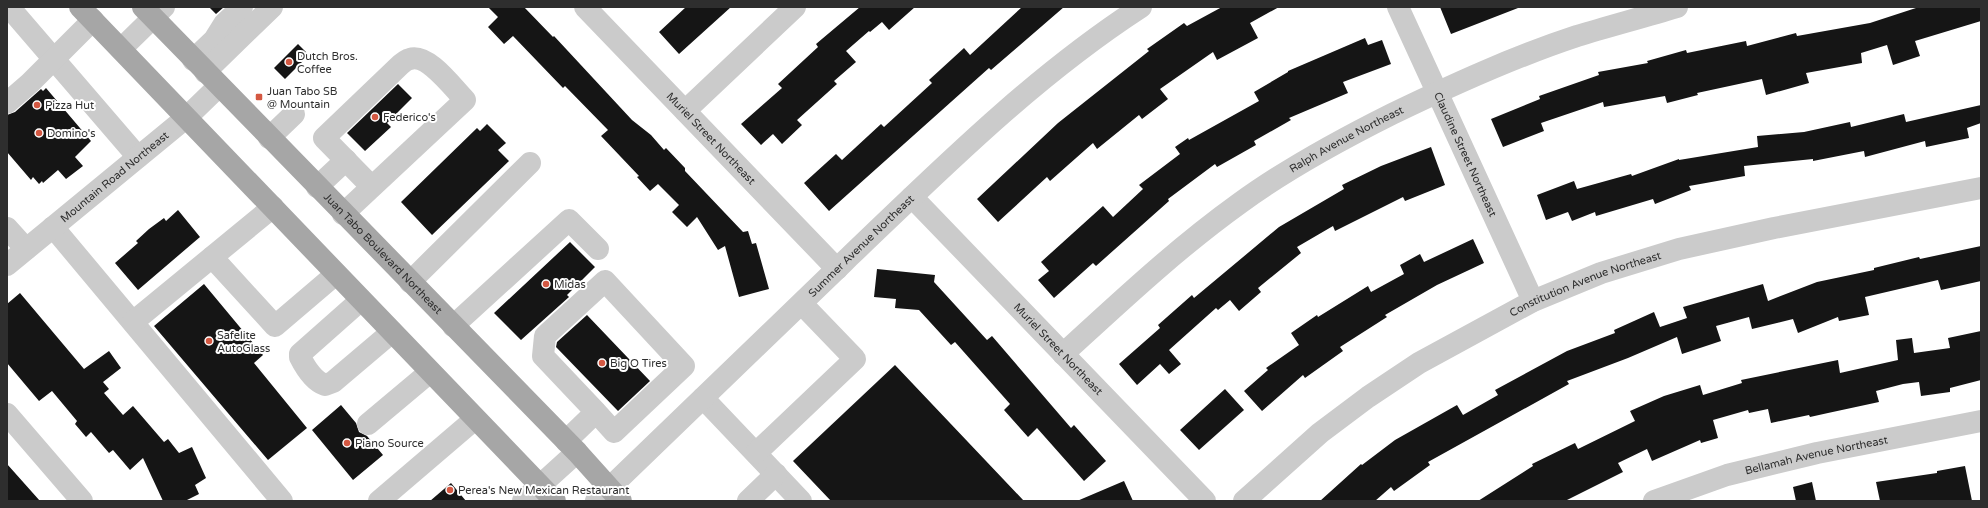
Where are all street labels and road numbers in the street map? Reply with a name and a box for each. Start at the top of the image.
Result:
street label: Muriel Street Northeast [664,89,758,187]
street label: Claudine Street Northeast [1431,90,1500,219]
street label: Ralph Avenue Northeast [1287,103,1405,175]
street label: Mountain Road Northeast [58,128,171,225]
street label: Juan Tabo Boulevard Northeast [321,190,445,317]
street label: Summer Avenue Northeast [806,192,916,300]
street label: Constitution Avenue Northeast [1507,248,1663,319]
street label: Muriel Street Northeast [1011,300,1106,398]
street label: Bellamah Avenue Northeast [1743,433,1889,477]

